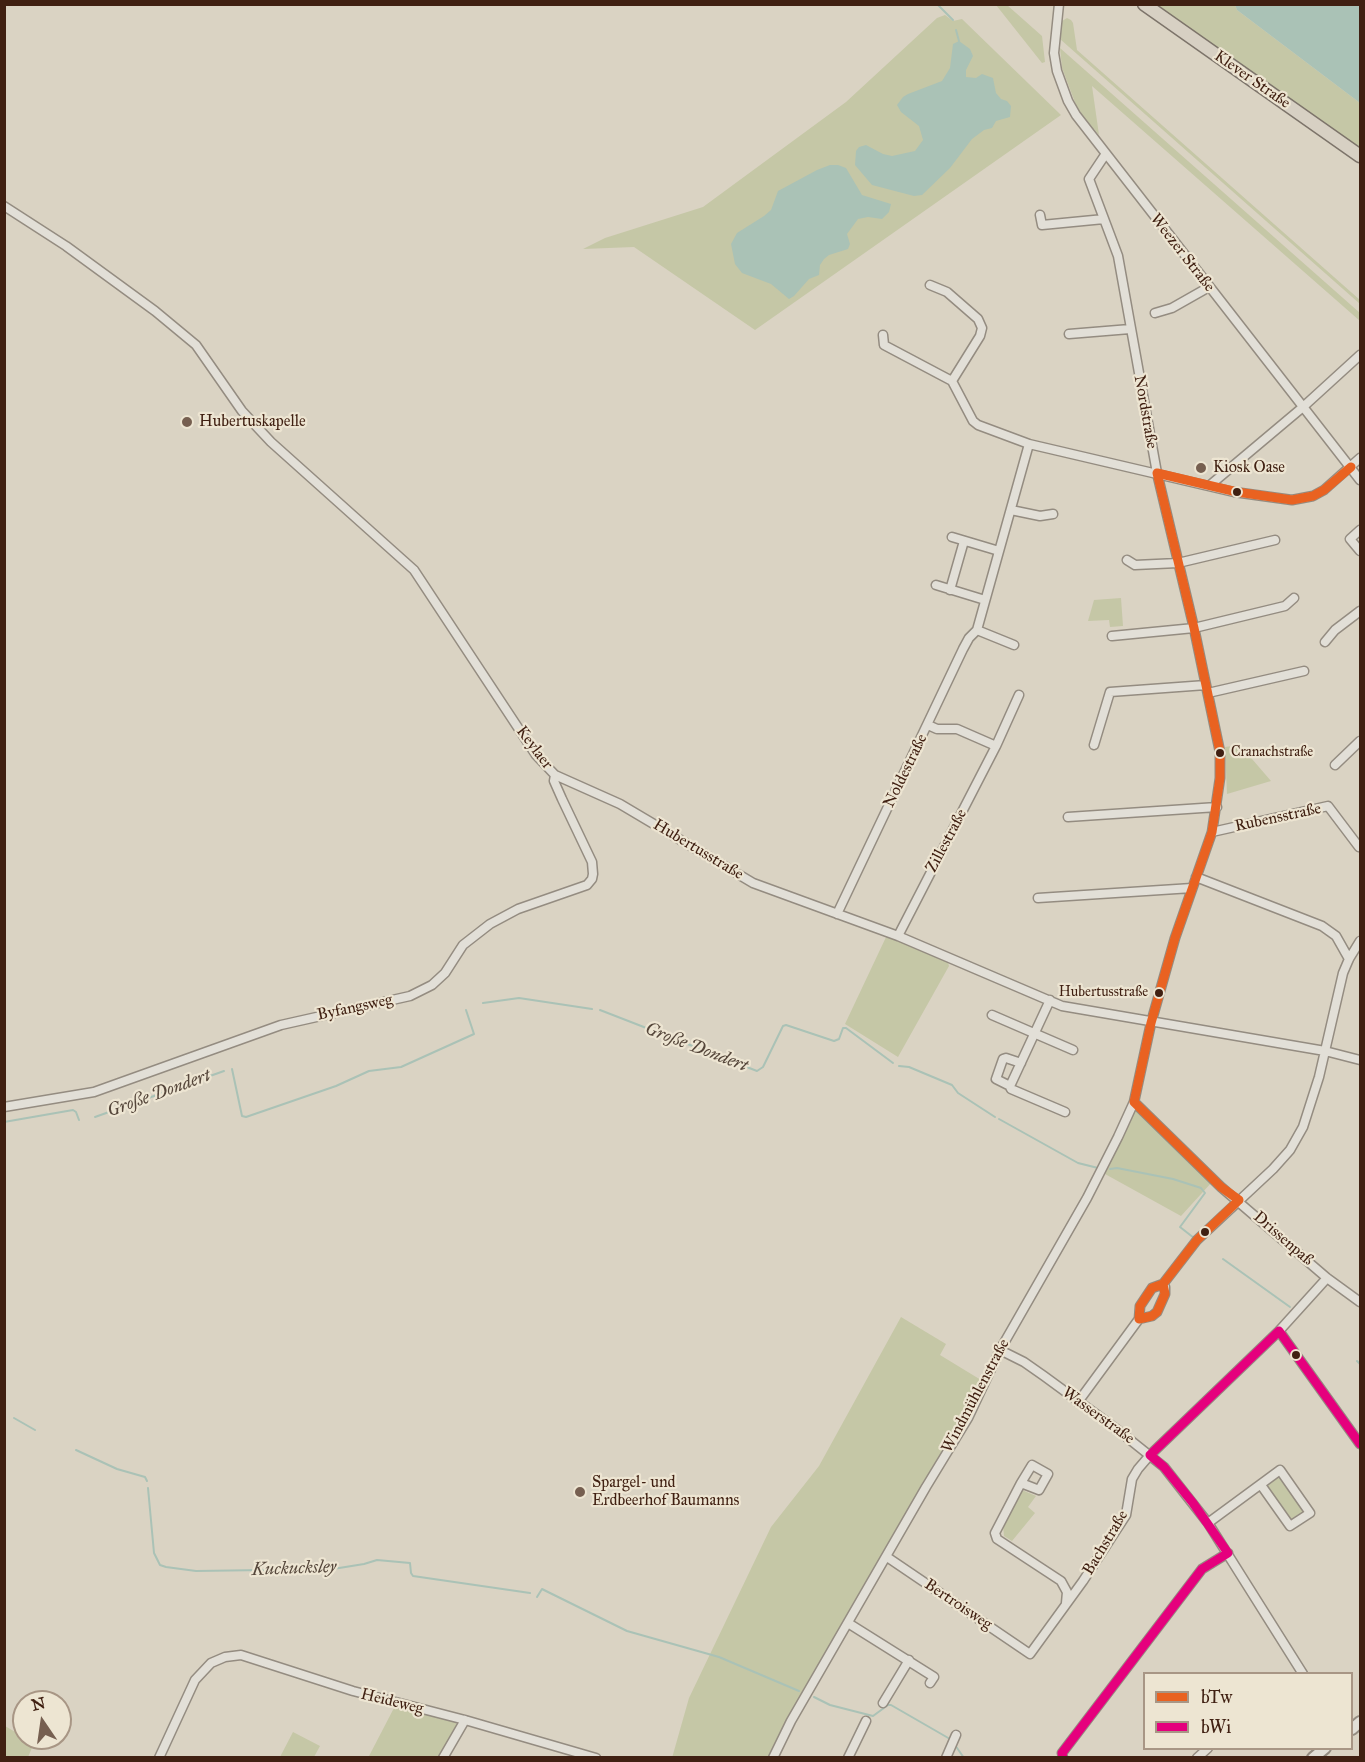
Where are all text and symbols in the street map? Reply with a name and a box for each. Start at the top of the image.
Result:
street label: Klever Straße [1210,47,1294,113]
street label: Weezer Straße [1146,210,1218,296]
street label: Nordstraße [1129,374,1161,450]
place label: Hubertuskapelle [199,412,306,432]
marker: Hubertuskapelle [180,415,194,429]
place label: Kiosk Oase [1213,458,1285,478]
marker: Kiosk Oase [1194,461,1208,475]
unlabelled marker [1231,486,1243,498]
street label: Keylaer [512,723,556,773]
street label: Noldestraße [880,731,932,811]
place label: Cranachstraße [1231,745,1313,761]
marker: Cranachstraße [1214,747,1226,759]
street label: Rubensstraße [1233,799,1323,837]
street label: Zillestraße [922,806,972,876]
street label: Hubertusstraße [649,816,747,884]
place label: Hubertusstraße [1059,985,1148,1001]
marker: Hubertusstraße [1153,987,1165,999]
street label: Byfangsweg [316,991,394,1025]
water label: Große Dondert [642,1019,750,1077]
water label: Große Dondert [104,1065,214,1123]
street label: Drissenpaß [1249,1208,1317,1270]
unlabelled marker [1199,1226,1211,1238]
street label: Windmühlenstraße [938,1336,1014,1456]
unlabelled marker [1290,1349,1302,1361]
street label: Wasserstraße [1058,1383,1138,1449]
place label: Spargel- und Erdbeerhof Baumanns [592,1473,739,1511]
marker: Spargel- und Erdbeerhof Baumanns [573,1485,587,1499]
street label: Bachstraße [1079,1507,1133,1579]
water label: Kuckucksley [251,1557,337,1581]
street label: Bertroisweg [920,1575,996,1635]
legend [1143,1672,1353,1750]
street label: Heideweg [359,1685,425,1719]
text: bTw [1201,1686,1232,1708]
north arrow [12,1690,72,1750]
text: N [30,1693,47,1715]
text: bWi [1201,1716,1231,1738]

